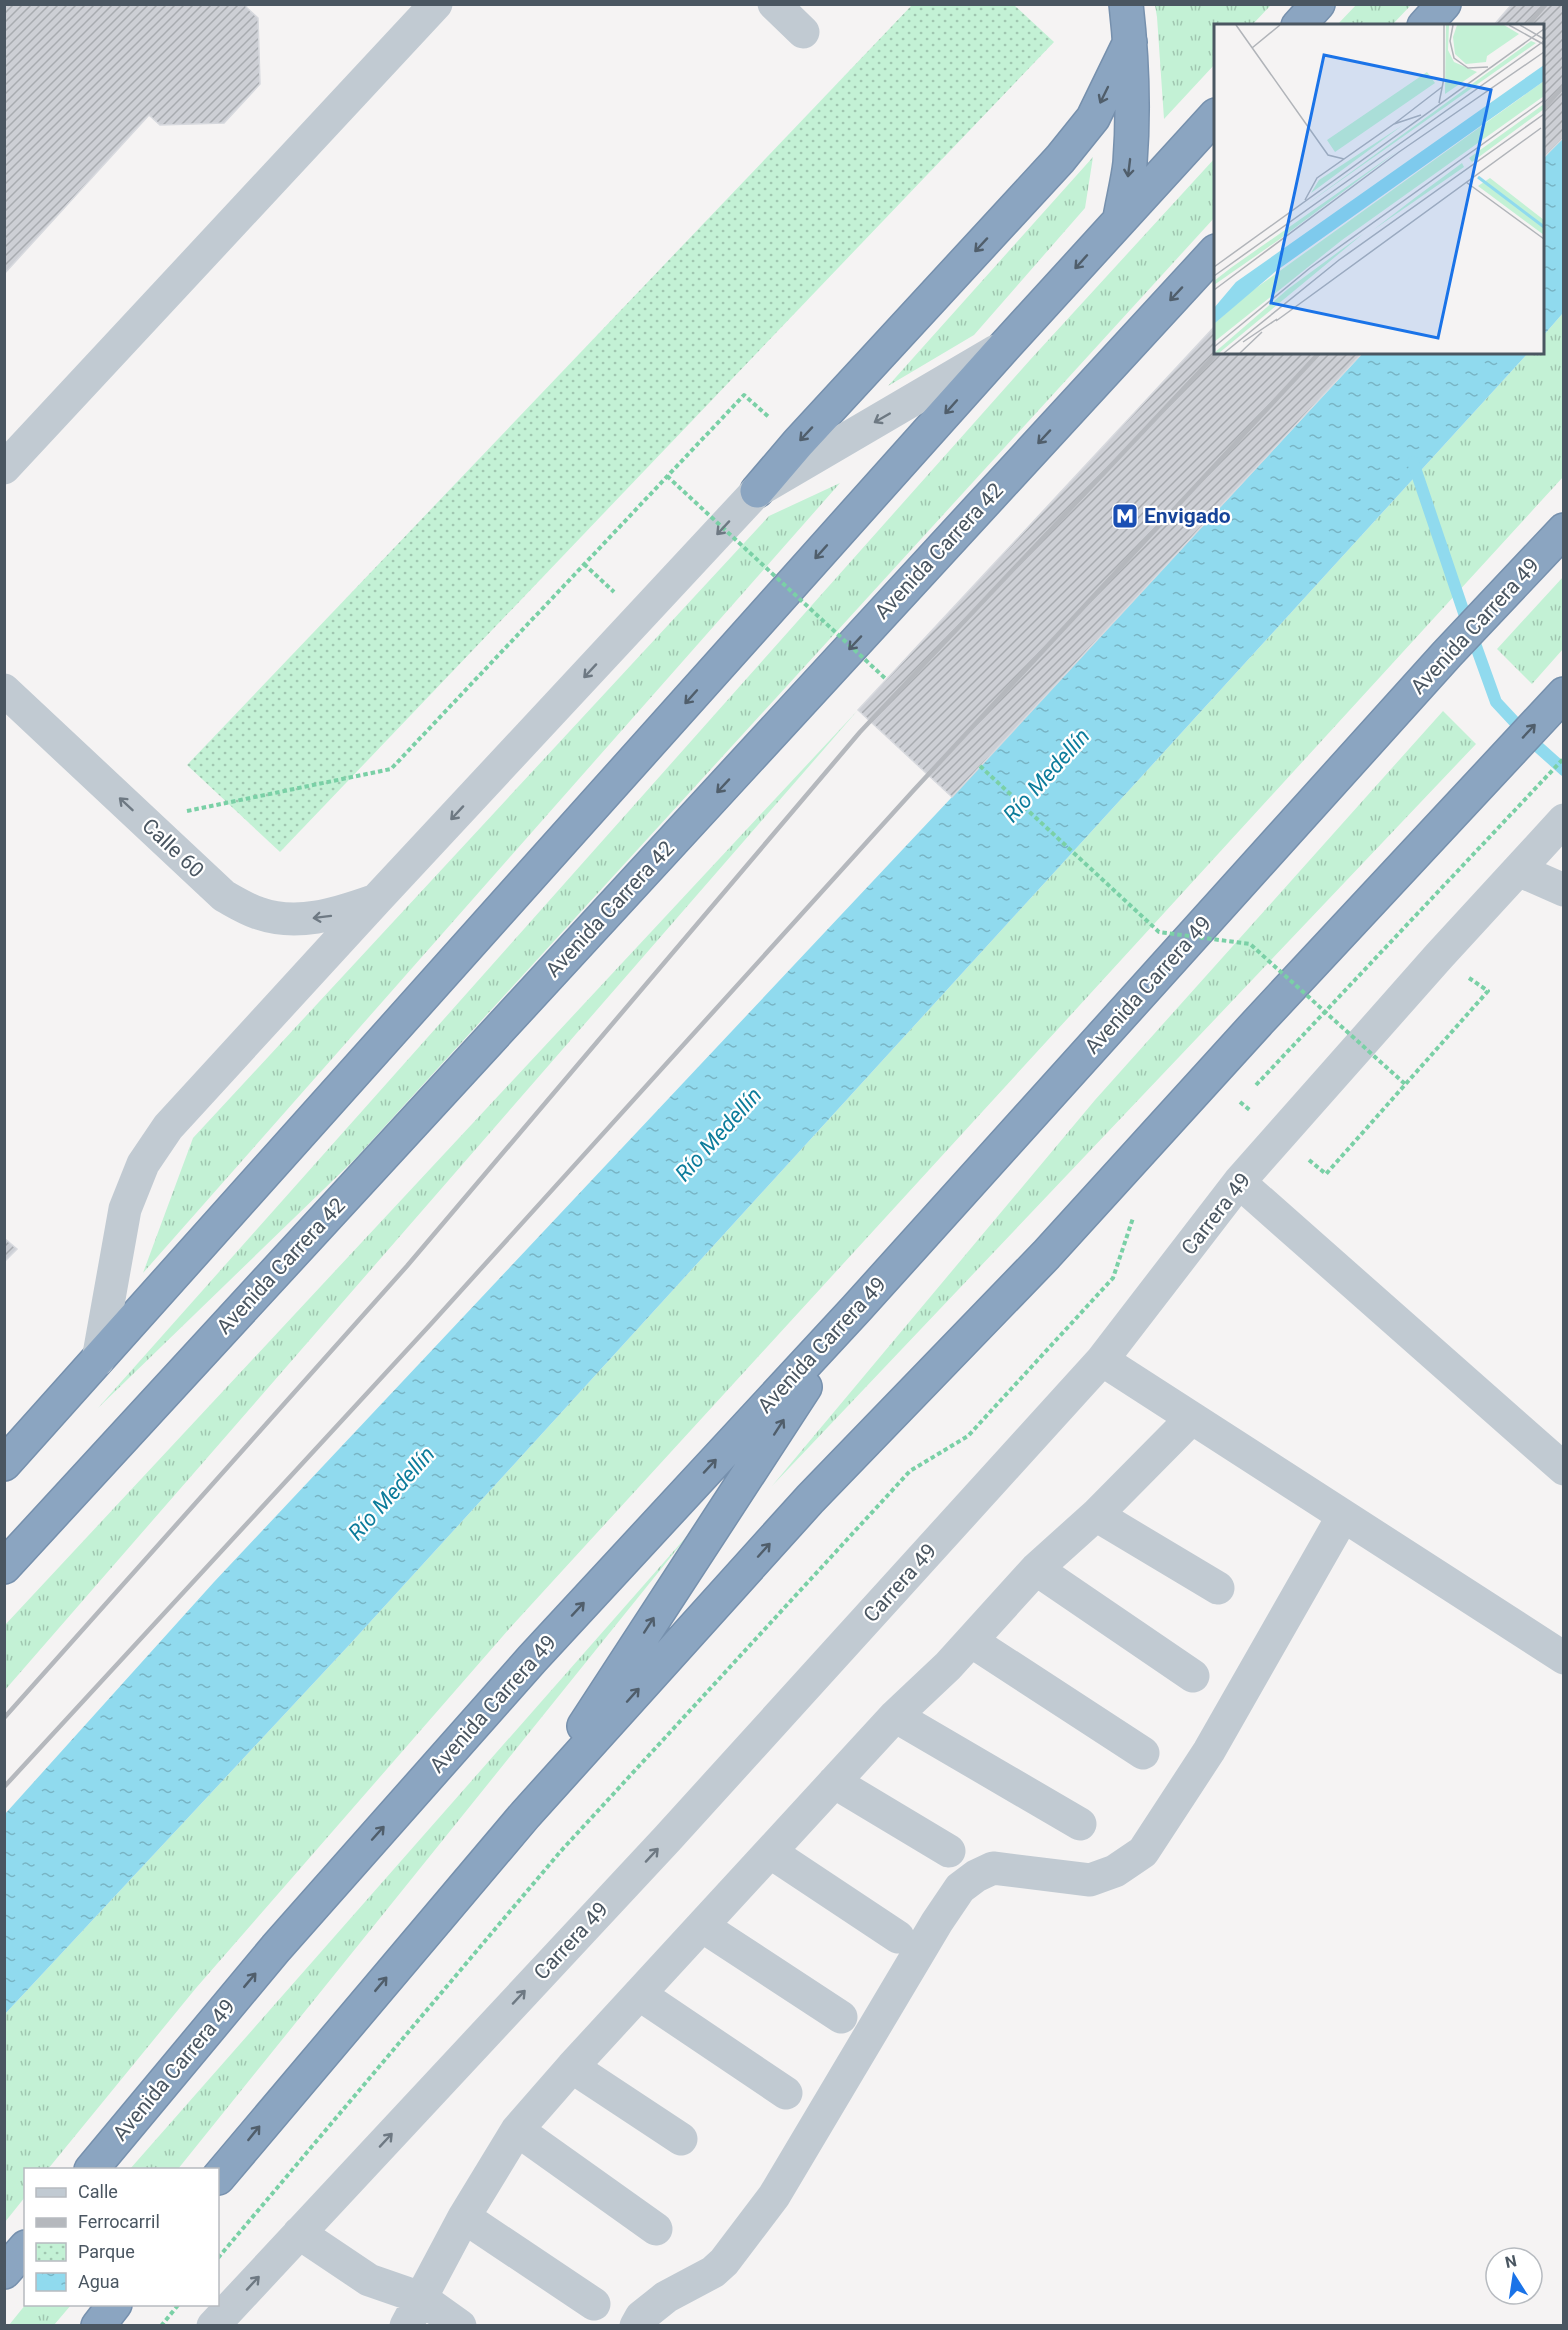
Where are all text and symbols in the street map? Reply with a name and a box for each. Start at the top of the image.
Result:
inset map [1214,24,1544,354]
one-way arrow [1098,85,1110,103]
one-way arrow [1123,157,1134,177]
one-way arrow [974,237,988,252]
one-way arrow [1074,254,1088,269]
one-way arrow [1169,286,1183,301]
one-way arrow [944,399,958,414]
one-way arrow [874,413,892,424]
one-way arrow [799,426,813,441]
one-way arrow [1037,430,1051,445]
street label: Avenida Carrera 42 [870,478,1008,624]
metro station icon: Envigado [1110,501,1140,531]
place label: Envigado [1144,504,1231,528]
one-way arrow [716,520,730,535]
one-way arrow [814,544,828,559]
street label: Avenida Carrera 49 [1406,553,1544,699]
one-way arrow [848,635,862,650]
one-way arrow [583,663,598,678]
one-way arrow [684,690,698,705]
water label: Río Medellín [998,724,1095,827]
one-way arrow [1522,724,1536,739]
one-way arrow [716,778,730,793]
one-way arrow [119,797,134,811]
one-way arrow [451,805,465,820]
street label: Calle 60 [137,814,209,882]
street label: Avenida Carrera 42 [541,836,679,982]
one-way arrow [312,911,332,922]
street label: Avenida Carrera 49 [1080,911,1216,1059]
water label: Río Medellín [670,1083,767,1186]
street label: Carrera 49 [1177,1168,1255,1260]
street label: Avenida Carrera 42 [212,1193,350,1339]
street label: Avenida Carrera 49 [753,1272,891,1418]
one-way arrow [773,1419,785,1436]
water label: Río Medellín [343,1442,440,1545]
one-way arrow [703,1459,717,1474]
street label: Carrera 49 [859,1539,941,1627]
one-way arrow [757,1543,771,1558]
one-way arrow [571,1602,585,1617]
one-way arrow [643,1618,655,1634]
street label: Avenida Carrera 49 [425,1630,561,1778]
one-way arrow [626,1688,640,1703]
one-way arrow [371,1826,385,1841]
one-way arrow [645,1848,659,1863]
street label: Carrera 49 [529,1897,613,1985]
one-way arrow [243,1972,256,1988]
one-way arrow [374,1977,388,1992]
one-way arrow [511,1990,526,2005]
street label: Avenida Carrera 49 [108,1995,240,2145]
one-way arrow [248,2125,261,2141]
one-way arrow [379,2133,393,2148]
legend [24,2168,219,2306]
text: Calle [78,2181,118,2202]
text: Ferrocarril [78,2211,160,2232]
text: Parque [78,2241,135,2262]
north arrow [1484,2246,1544,2306]
text: N [1503,2251,1518,2272]
text: Agua [78,2271,120,2292]
one-way arrow [246,2275,260,2290]

